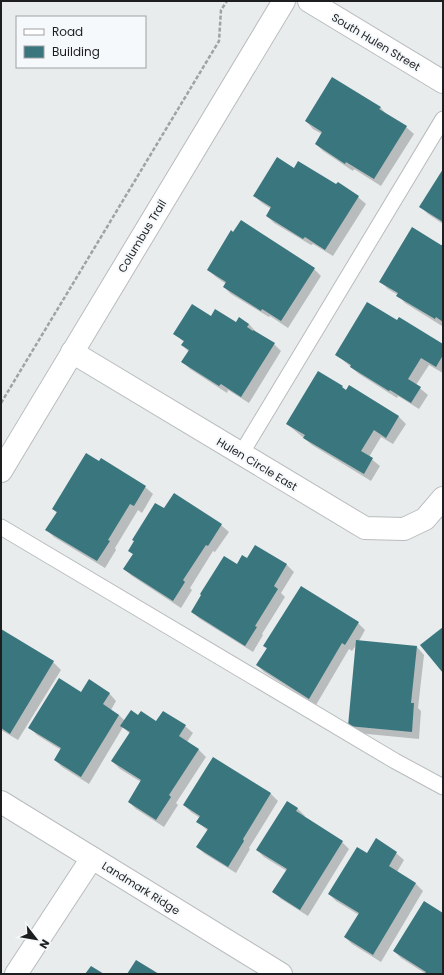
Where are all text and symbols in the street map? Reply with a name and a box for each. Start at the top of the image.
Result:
street label: South Hulen Street [329,9,423,75]
legend [16,16,146,68]
text: Road [52,23,83,40]
text: Building [52,43,100,60]
street label: Columbus Trail [114,196,170,276]
street label: Hulen Circle East [214,434,300,494]
street label: Landmark Ridge [99,858,183,919]
north arrow [16,919,56,959]
text: N [36,936,54,952]

